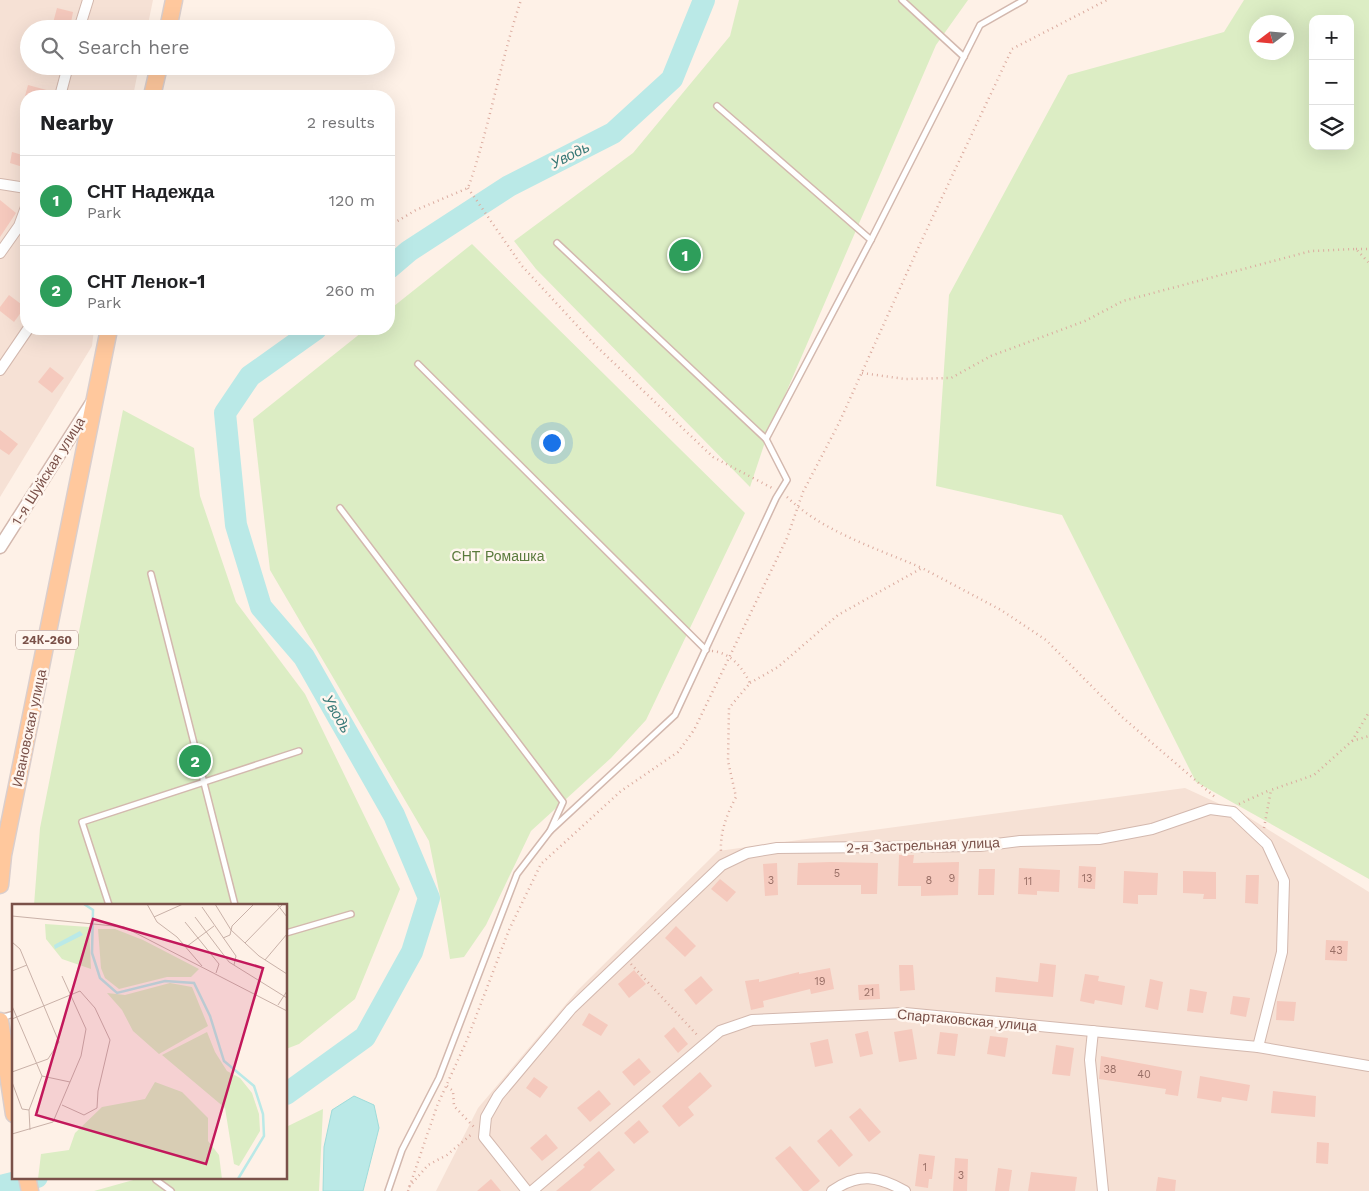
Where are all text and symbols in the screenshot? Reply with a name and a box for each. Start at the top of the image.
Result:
north arrow [1249,15,1294,60]
map controls [1309,15,1354,150]
button: + [1309,15,1354,60]
search box [20,20,395,75]
icon: search [38,34,66,62]
text: Search here [78,36,189,59]
button: − [1309,60,1354,105]
button: layers [1309,105,1354,150]
text: Nearby [40,110,113,135]
text: 2 results [307,113,375,132]
water label: Уводь [547,138,593,173]
text: СНТ Надежда [87,180,214,203]
text: 1 [53,191,59,210]
text: 120 m [329,191,375,210]
text: Park [87,203,121,222]
pin: 1 [669,236,701,274]
text: СНТ Ленок-1 [87,270,205,293]
text: 2 [51,281,61,300]
text: 260 m [325,281,375,300]
text: Park [87,293,121,312]
street label: 1-я Шуйская улица [8,414,88,528]
your location [539,430,565,456]
park label: СНТ Ромашка [452,548,545,564]
road number: 24К-260 [16,630,78,650]
street label: Ивановская улица [9,667,49,788]
water label: Уводь [318,691,355,736]
pin: 2 [179,742,211,780]
street label: 2-я Застрельная улица [846,834,1000,856]
house number: 5 [834,867,840,880]
house number: 9 [949,872,956,885]
house number: 13 [1082,872,1092,885]
house number: 3 [768,874,774,887]
house number: 8 [926,874,933,887]
house number: 11 [1024,875,1032,888]
inset map [12,904,288,1178]
house number: 43 [1329,944,1343,957]
house number: 19 [814,975,826,988]
house number: 21 [864,986,874,999]
street label: Спартаковская улица [896,1006,1038,1034]
house number: 38 [1103,1063,1117,1076]
house number: 40 [1137,1068,1151,1081]
house number: 1 [923,1161,927,1174]
house number: 3 [958,1169,964,1182]

